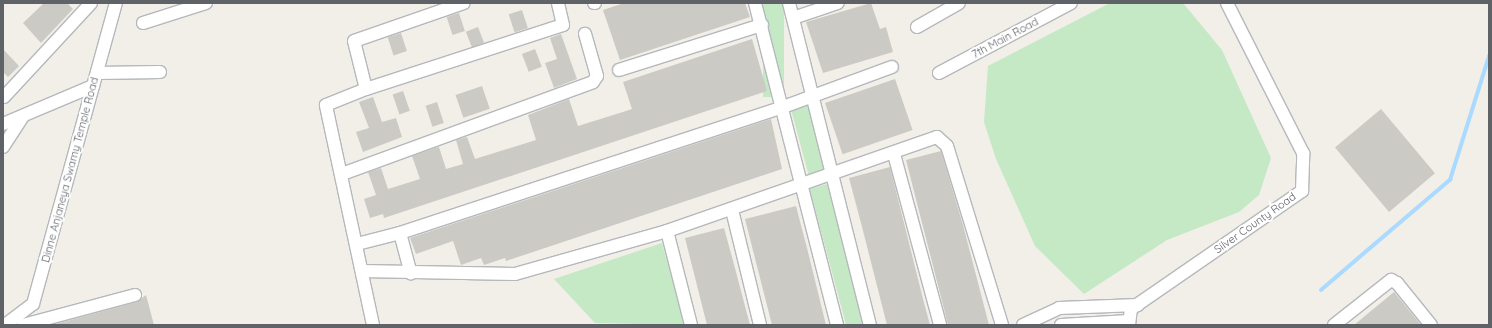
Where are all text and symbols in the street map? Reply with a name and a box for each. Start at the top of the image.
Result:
street label: 7th Main Road [970,15,1040,61]
street label: Dinne Anjaneya Swamy Temple Road [39,76,101,264]
street label: Silver County Road [1212,190,1298,256]

